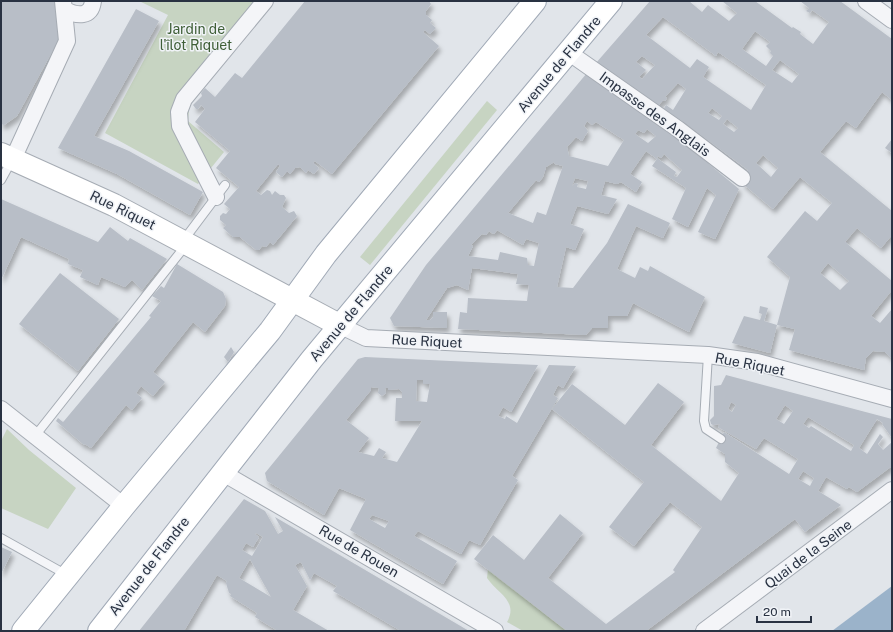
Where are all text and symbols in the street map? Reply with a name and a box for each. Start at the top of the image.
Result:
street label: Avenue de Flandre [514,13,604,115]
park label: Jardin de l'îlot Riquet [160,21,232,53]
street label: Impasse des Anglais [596,68,714,160]
street label: Rue Riquet [88,187,158,233]
street label: Avenue de Flandre [306,262,396,364]
street label: Rue Riquet [391,331,463,351]
street label: Rue Riquet [714,349,786,379]
street label: Avenue de Flandre [105,513,193,619]
street label: Quai de la Seine [761,516,855,592]
street label: Rue de Rouen [316,522,402,580]
scale bar [757,598,811,624]
text: 20 m [763,605,791,619]

